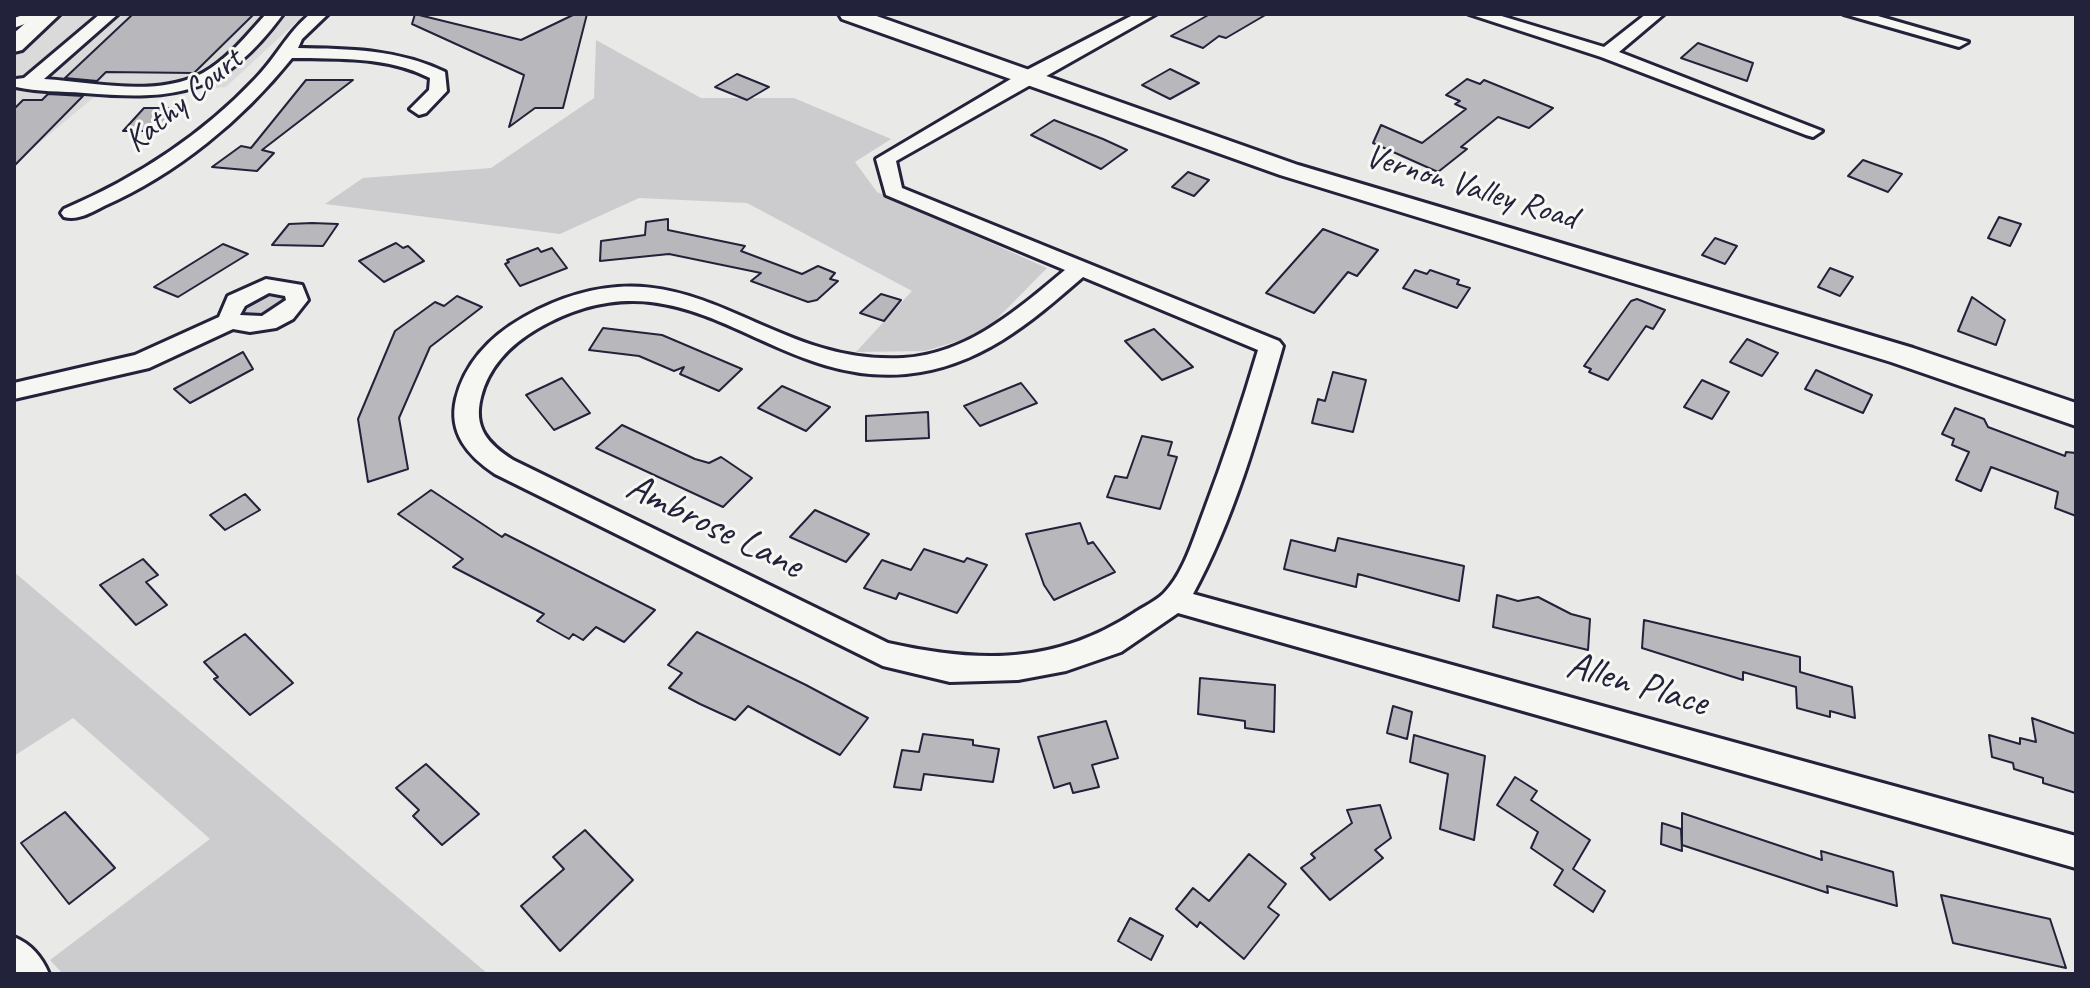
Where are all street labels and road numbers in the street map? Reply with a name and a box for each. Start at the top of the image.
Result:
street label: Kathy Court [117,40,251,162]
street label: Vernon Valley Road [1360,136,1582,240]
street label: Ambrose Lane [618,464,810,590]
street label: Allen Place [1561,642,1713,728]

